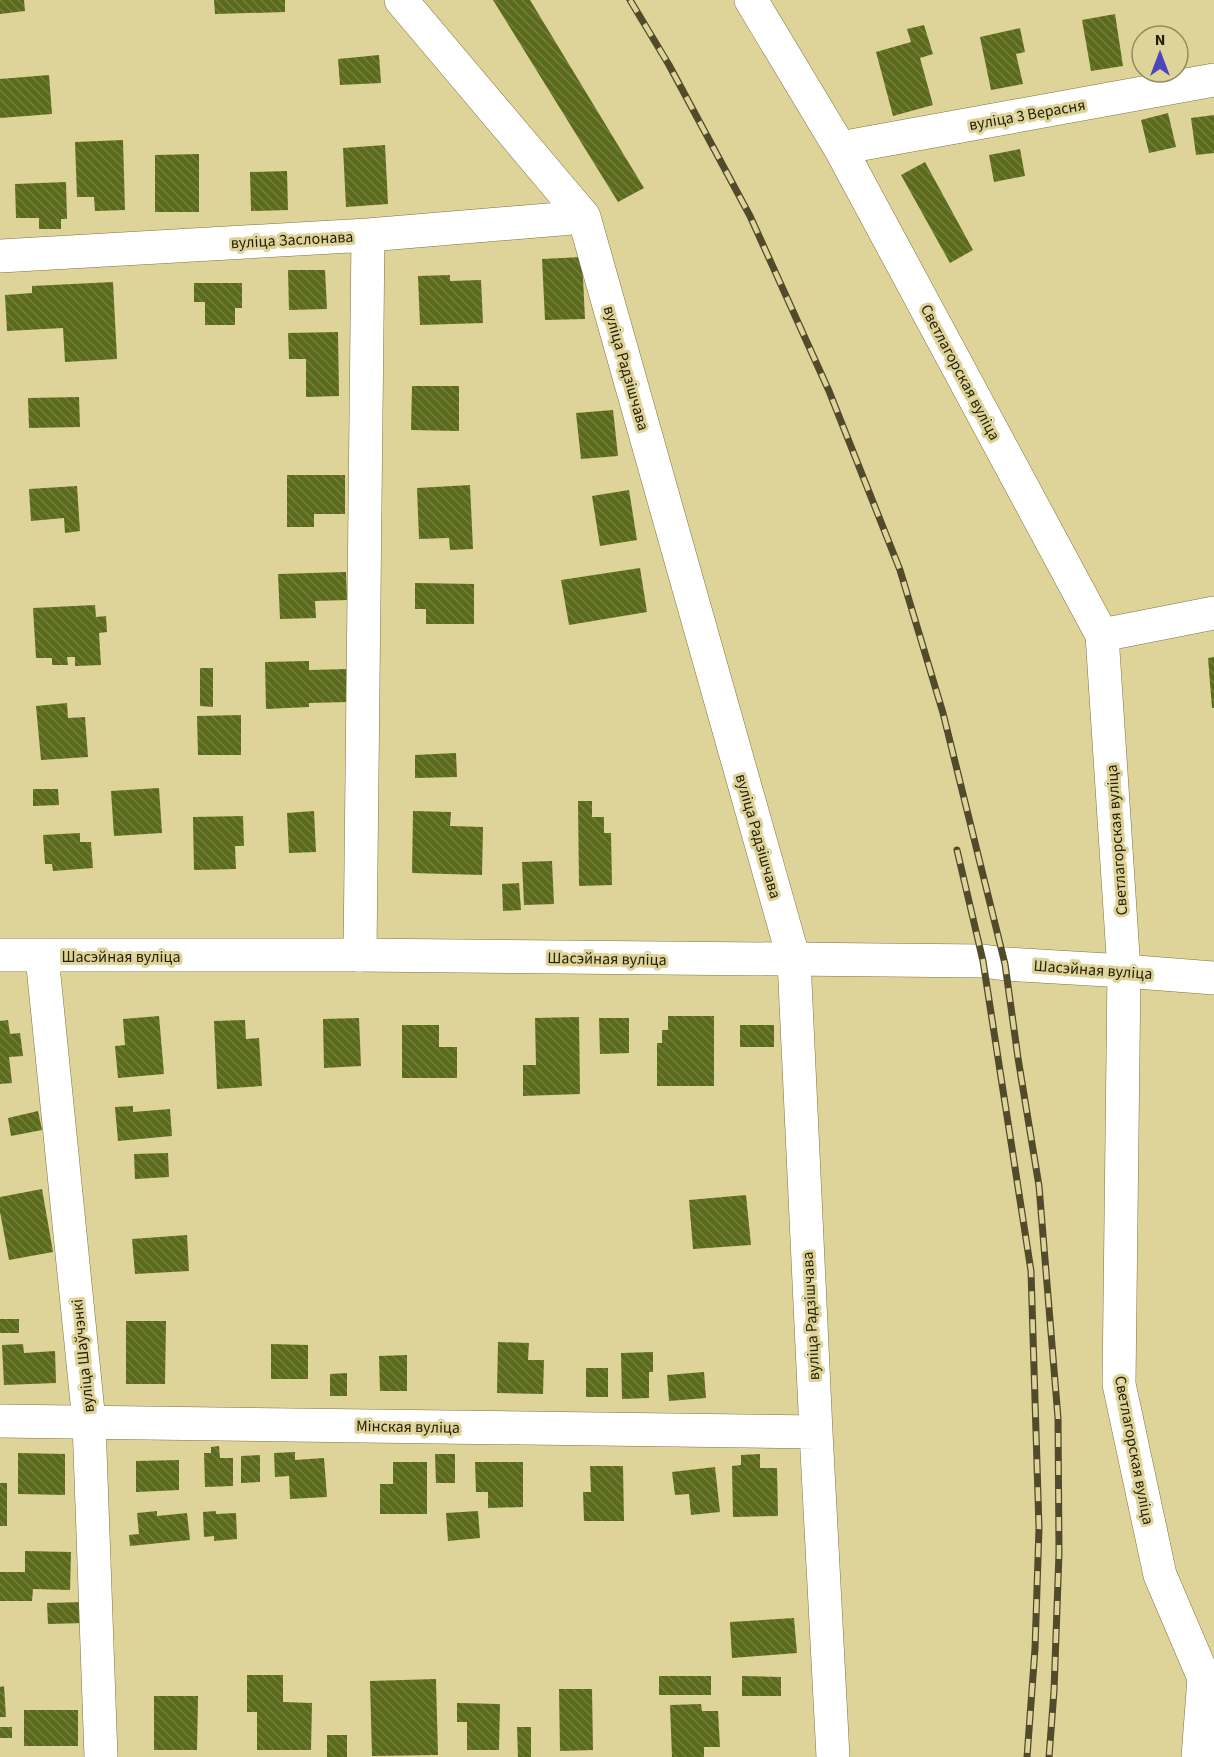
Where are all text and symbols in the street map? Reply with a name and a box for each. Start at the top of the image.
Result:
north arrow [1130,24,1190,84]
text: N [1155,29,1165,51]
street label: вуліца 3 Верасня [967,94,1087,136]
street label: вуліца Заслонава [230,226,354,254]
street label: Светлагорская вуліца [915,301,1005,444]
street label: вуліца Радзішчава [598,303,654,433]
street label: Светлагорская вуліца [1101,764,1133,916]
street label: вуліца Радзішчава [730,771,786,901]
street label: Шасэйная вуліца [61,946,181,968]
street label: Шасэйная вуліца [547,947,667,971]
street label: Шасэйная вуліца [1033,955,1153,985]
street label: вуліца Радзішчава [797,1251,825,1381]
street label: вуліца Шаўчэнкі [66,1298,100,1414]
street label: Светлагорская вуліца [1109,1374,1159,1527]
street label: Мінская вуліца [356,1415,460,1439]

